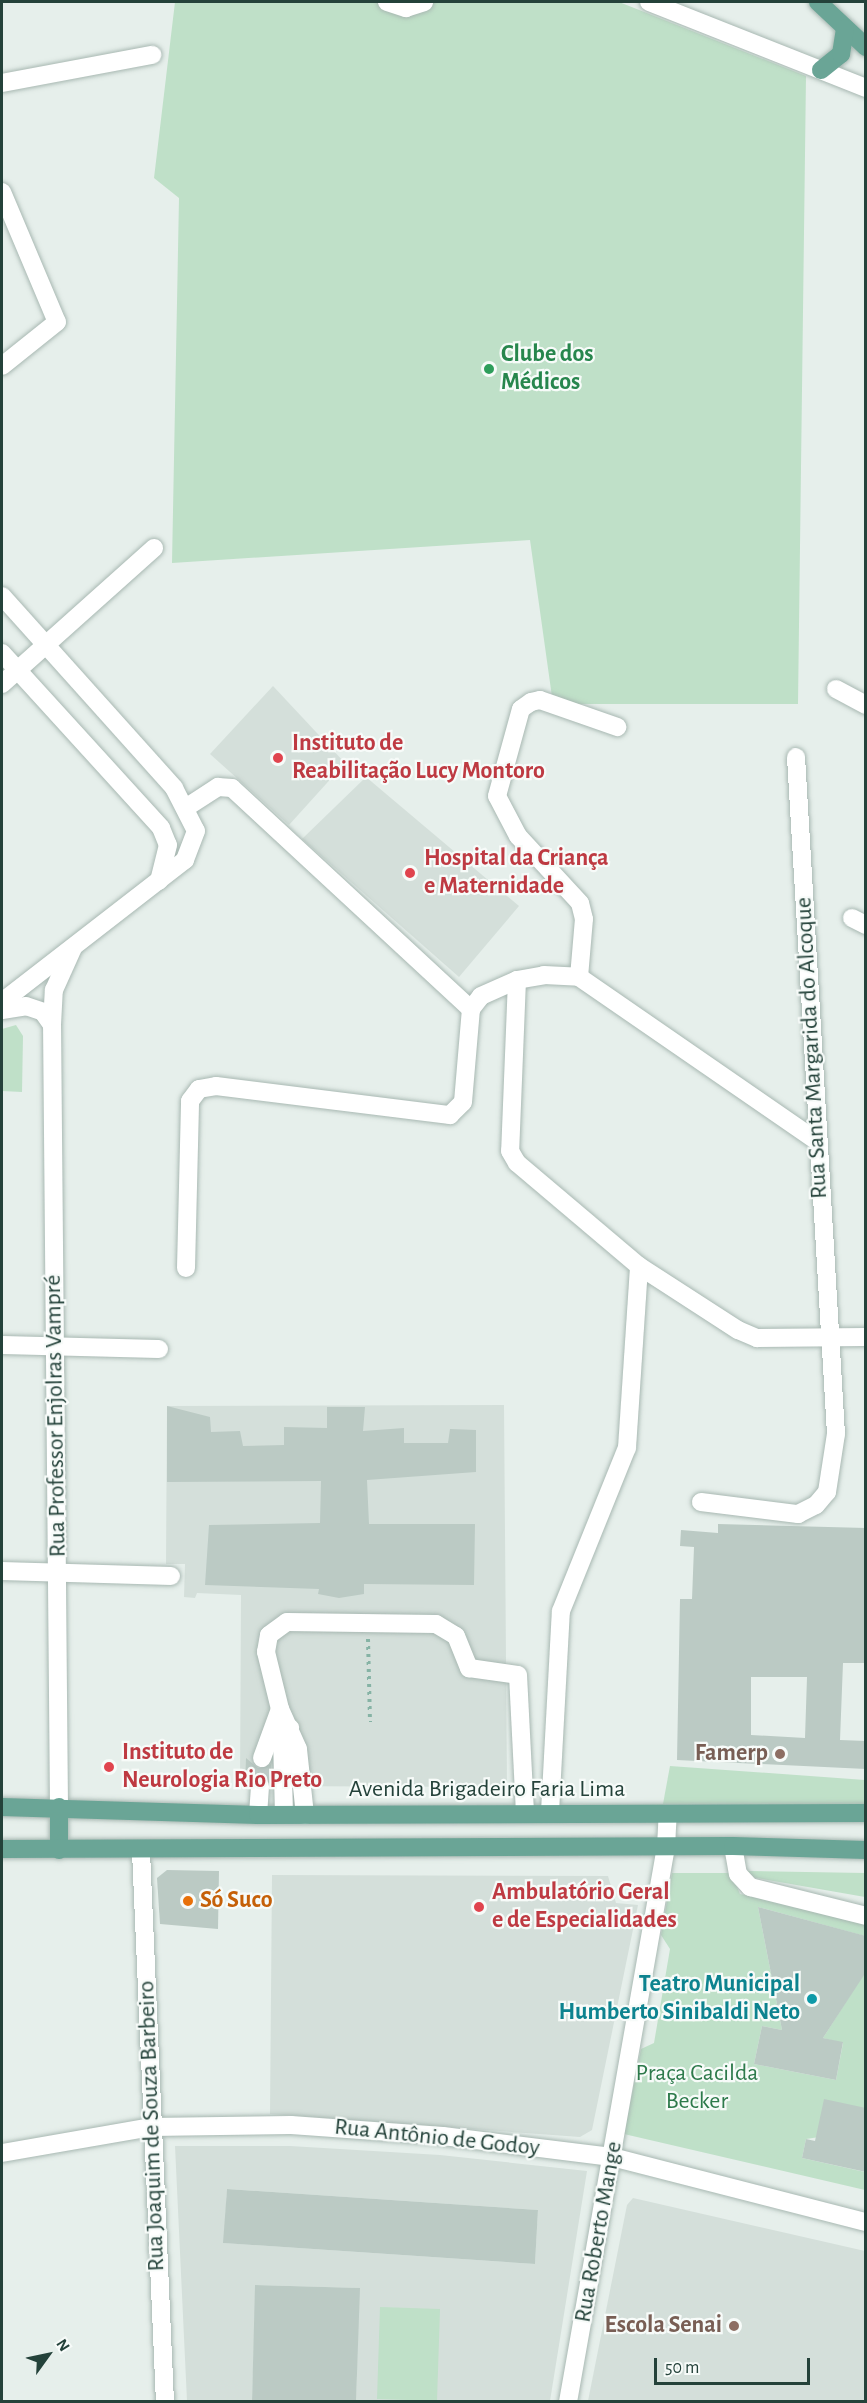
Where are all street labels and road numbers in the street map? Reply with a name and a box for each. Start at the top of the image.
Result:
street label: Rua Santa Margarida do Alcoque [790,896,834,1200]
street label: Rua Professor Enjolras Vampré [39,1275,73,1557]
street label: Avenida Brigadeiro Faria Lima [349,1776,625,1804]
street label: Rua Joaquim de Souza Barbeiro [133,1980,171,2272]
street label: Rua Antônio de Godoy [333,2113,541,2163]
street label: Rua Roberto Mange [569,2139,629,2325]

